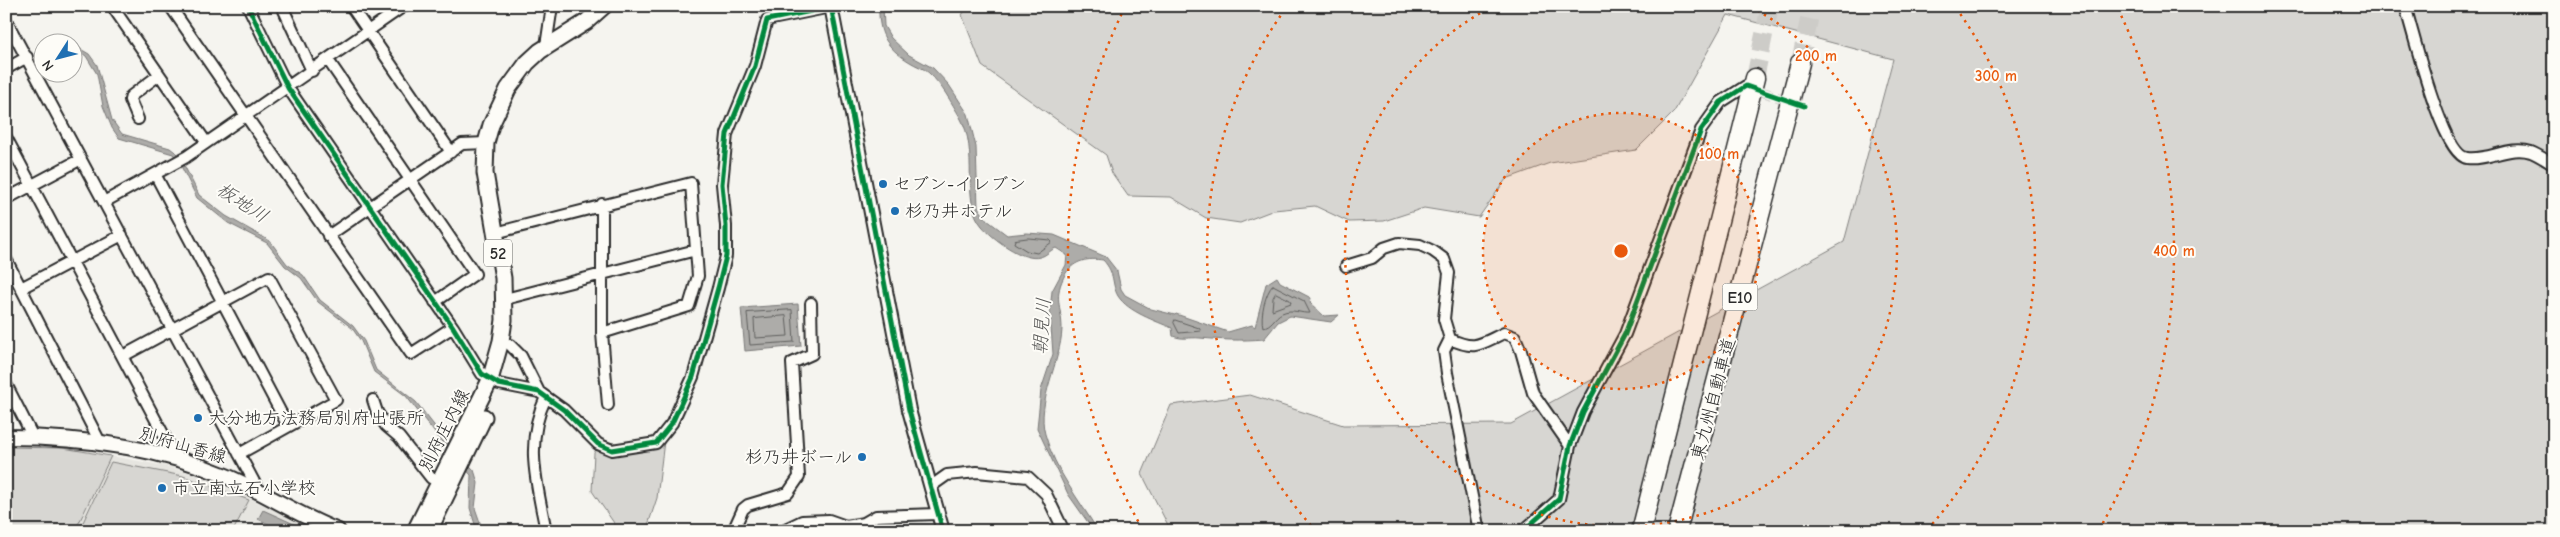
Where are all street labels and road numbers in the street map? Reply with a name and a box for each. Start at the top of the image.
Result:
road number: 52 [484,240,512,266]
road number: E10 [1722,284,1758,310]
street label: 東九州自動車道 [1687,336,1740,463]
street label: 別府庄内線 [415,385,474,475]
street label: 別府山香線 [137,423,229,468]

